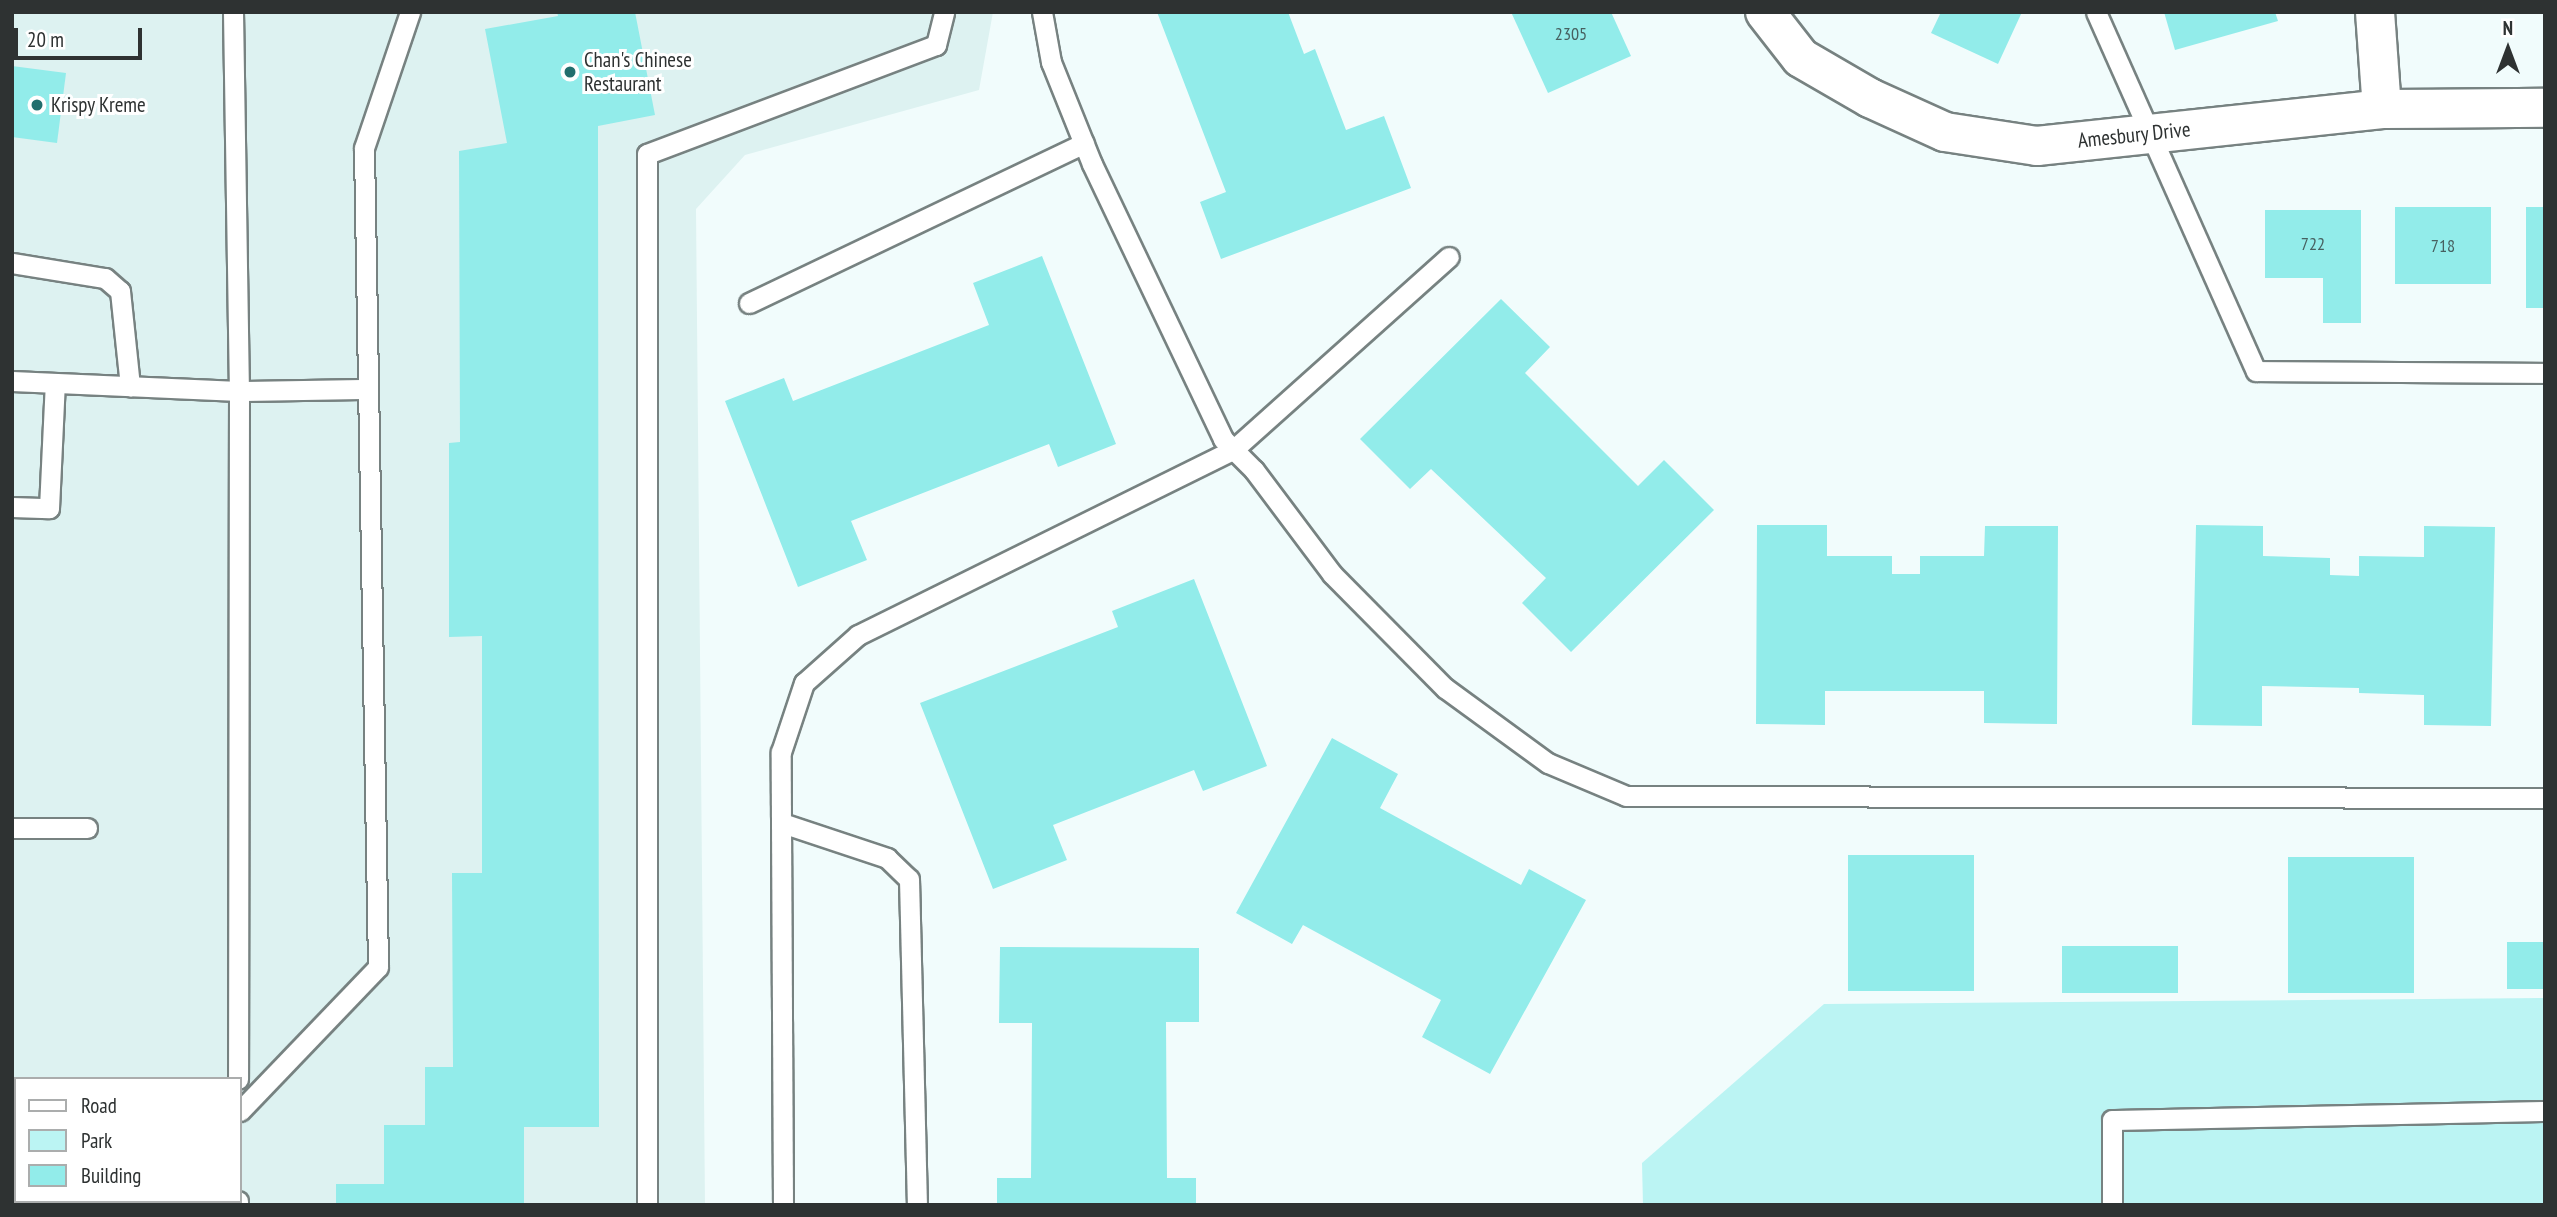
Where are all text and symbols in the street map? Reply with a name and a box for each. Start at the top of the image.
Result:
scale bar [18,14,145,58]
north arrow [2473,14,2543,84]
text: N [2503,16,2513,40]
house number: 2305 [1555,23,1587,45]
text: 20 m [27,26,64,53]
place label: Chan's Chinese Restaurant [584,47,692,97]
marker: Chan's Chinese Restaurant [562,64,578,80]
place label: Krispy Kreme [51,92,146,118]
marker: Krispy Kreme [29,97,45,113]
street label: Amesbury Drive [2076,117,2192,153]
house number: 722 [2301,233,2325,255]
house number: 718 [2431,235,2455,257]
legend [14,1077,242,1203]
text: Road [81,1092,117,1119]
text: Park [81,1127,112,1154]
text: Building [81,1162,141,1189]

